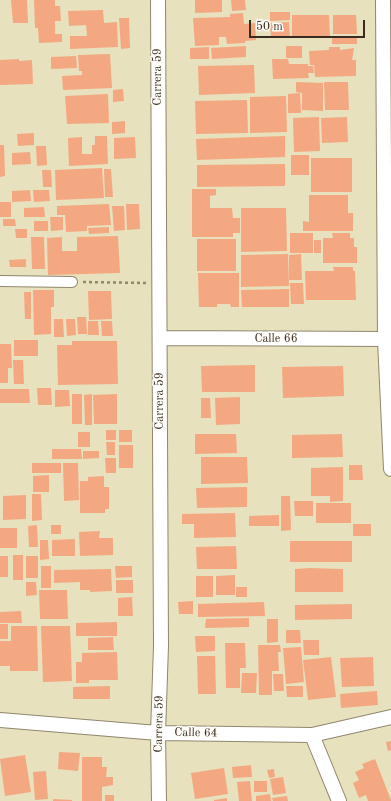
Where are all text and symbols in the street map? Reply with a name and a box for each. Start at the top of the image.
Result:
scale bar [251,12,367,38]
text: 50 m [256,21,283,33]
street label: Carrera 59 [151,48,165,106]
street label: Calle 66 [254,332,298,346]
street label: Carrera 59 [153,372,167,430]
street label: Carrera 59 [151,695,167,753]
street label: Calle 64 [174,725,218,741]

